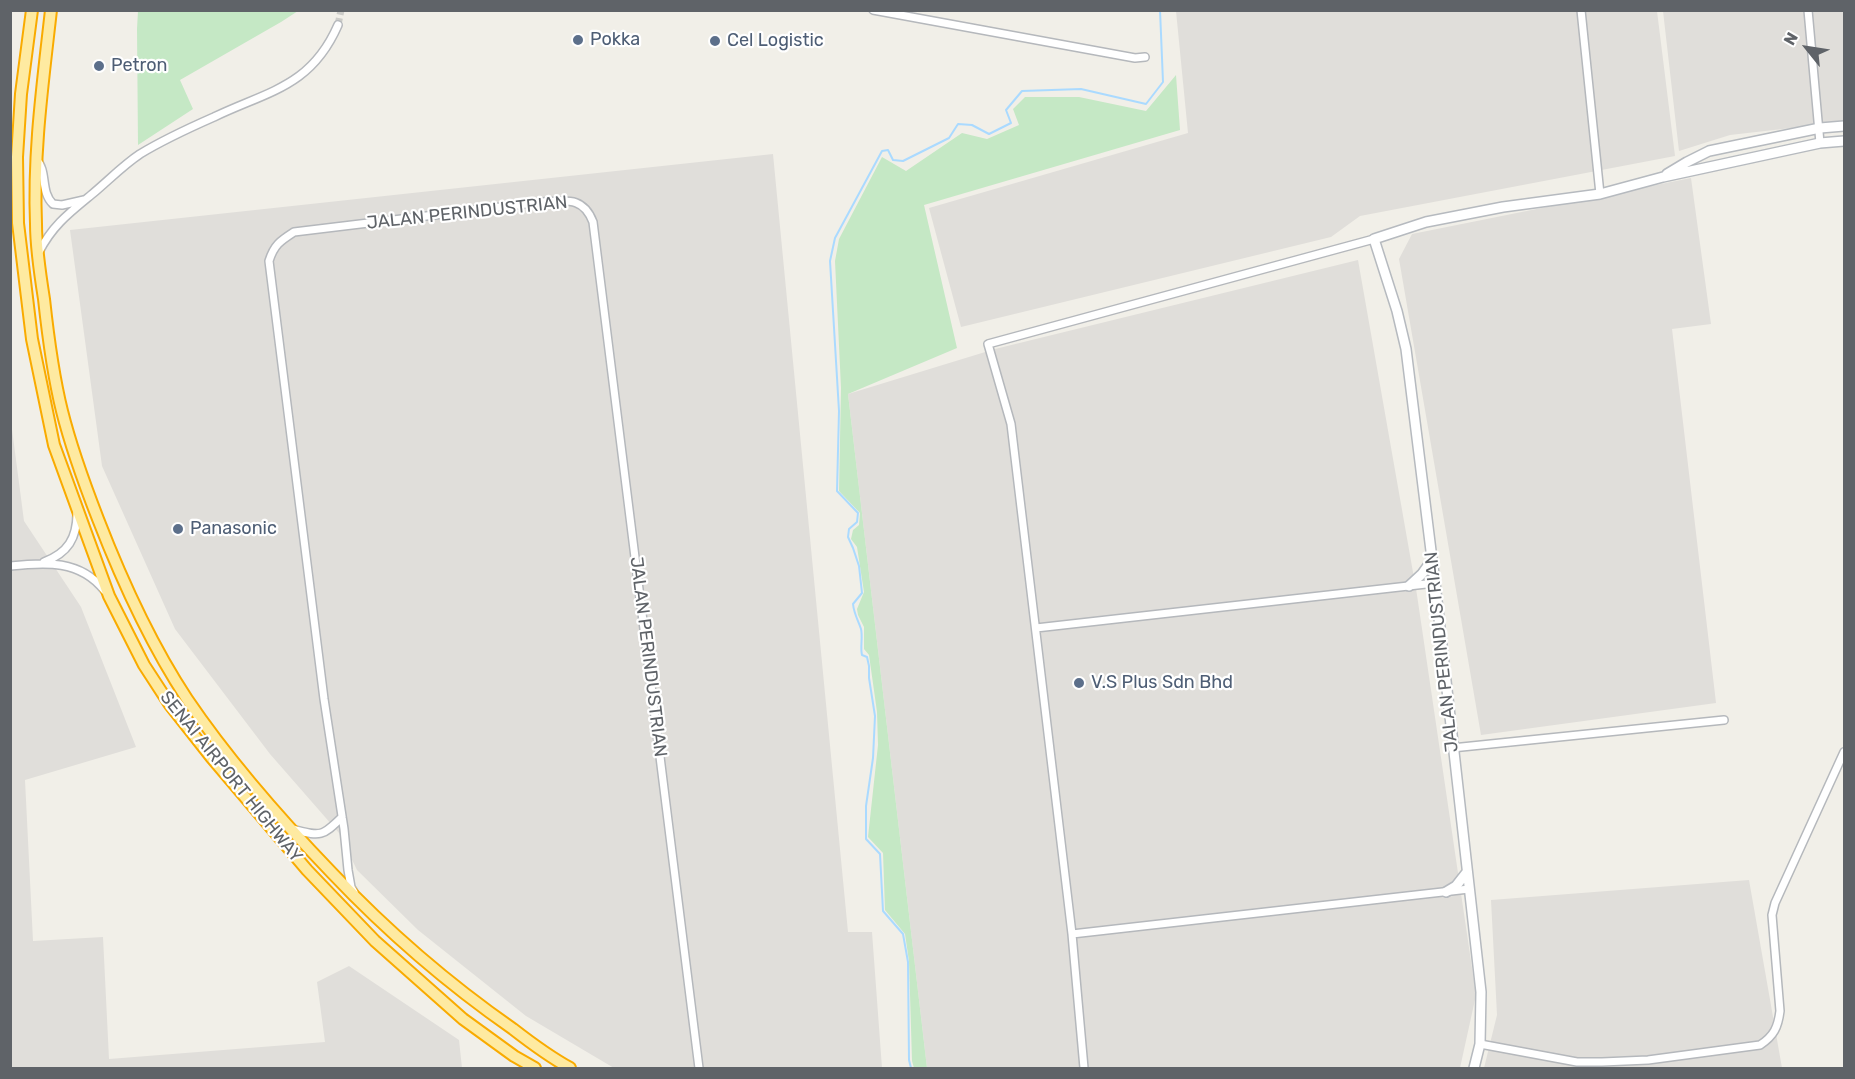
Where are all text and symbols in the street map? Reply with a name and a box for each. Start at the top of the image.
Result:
north arrow [1777,18,1837,78]
place label: Pokka [590,29,640,51]
text: N [1780,29,1802,48]
place label: Cel Logistic [727,30,824,52]
marker: Pokka [571,33,585,47]
marker: Cel Logistic [708,34,722,48]
place label: Petron [111,55,167,77]
marker: Petron [92,59,106,73]
street label: JALAN PERINDUSTRIAN [366,192,568,234]
place label: Panasonic [190,518,277,540]
marker: Panasonic [171,522,185,536]
street label: JALAN PERINDUSTRIAN [1421,551,1463,753]
street label: JALAN PERINDUSTRIAN [625,556,671,758]
place label: V.S Plus Sdn Bhd [1091,672,1233,694]
marker: V.S Plus Sdn Bhd [1072,676,1086,690]
street label: SENAI AIRPORT HIGHWAY [155,687,307,867]

